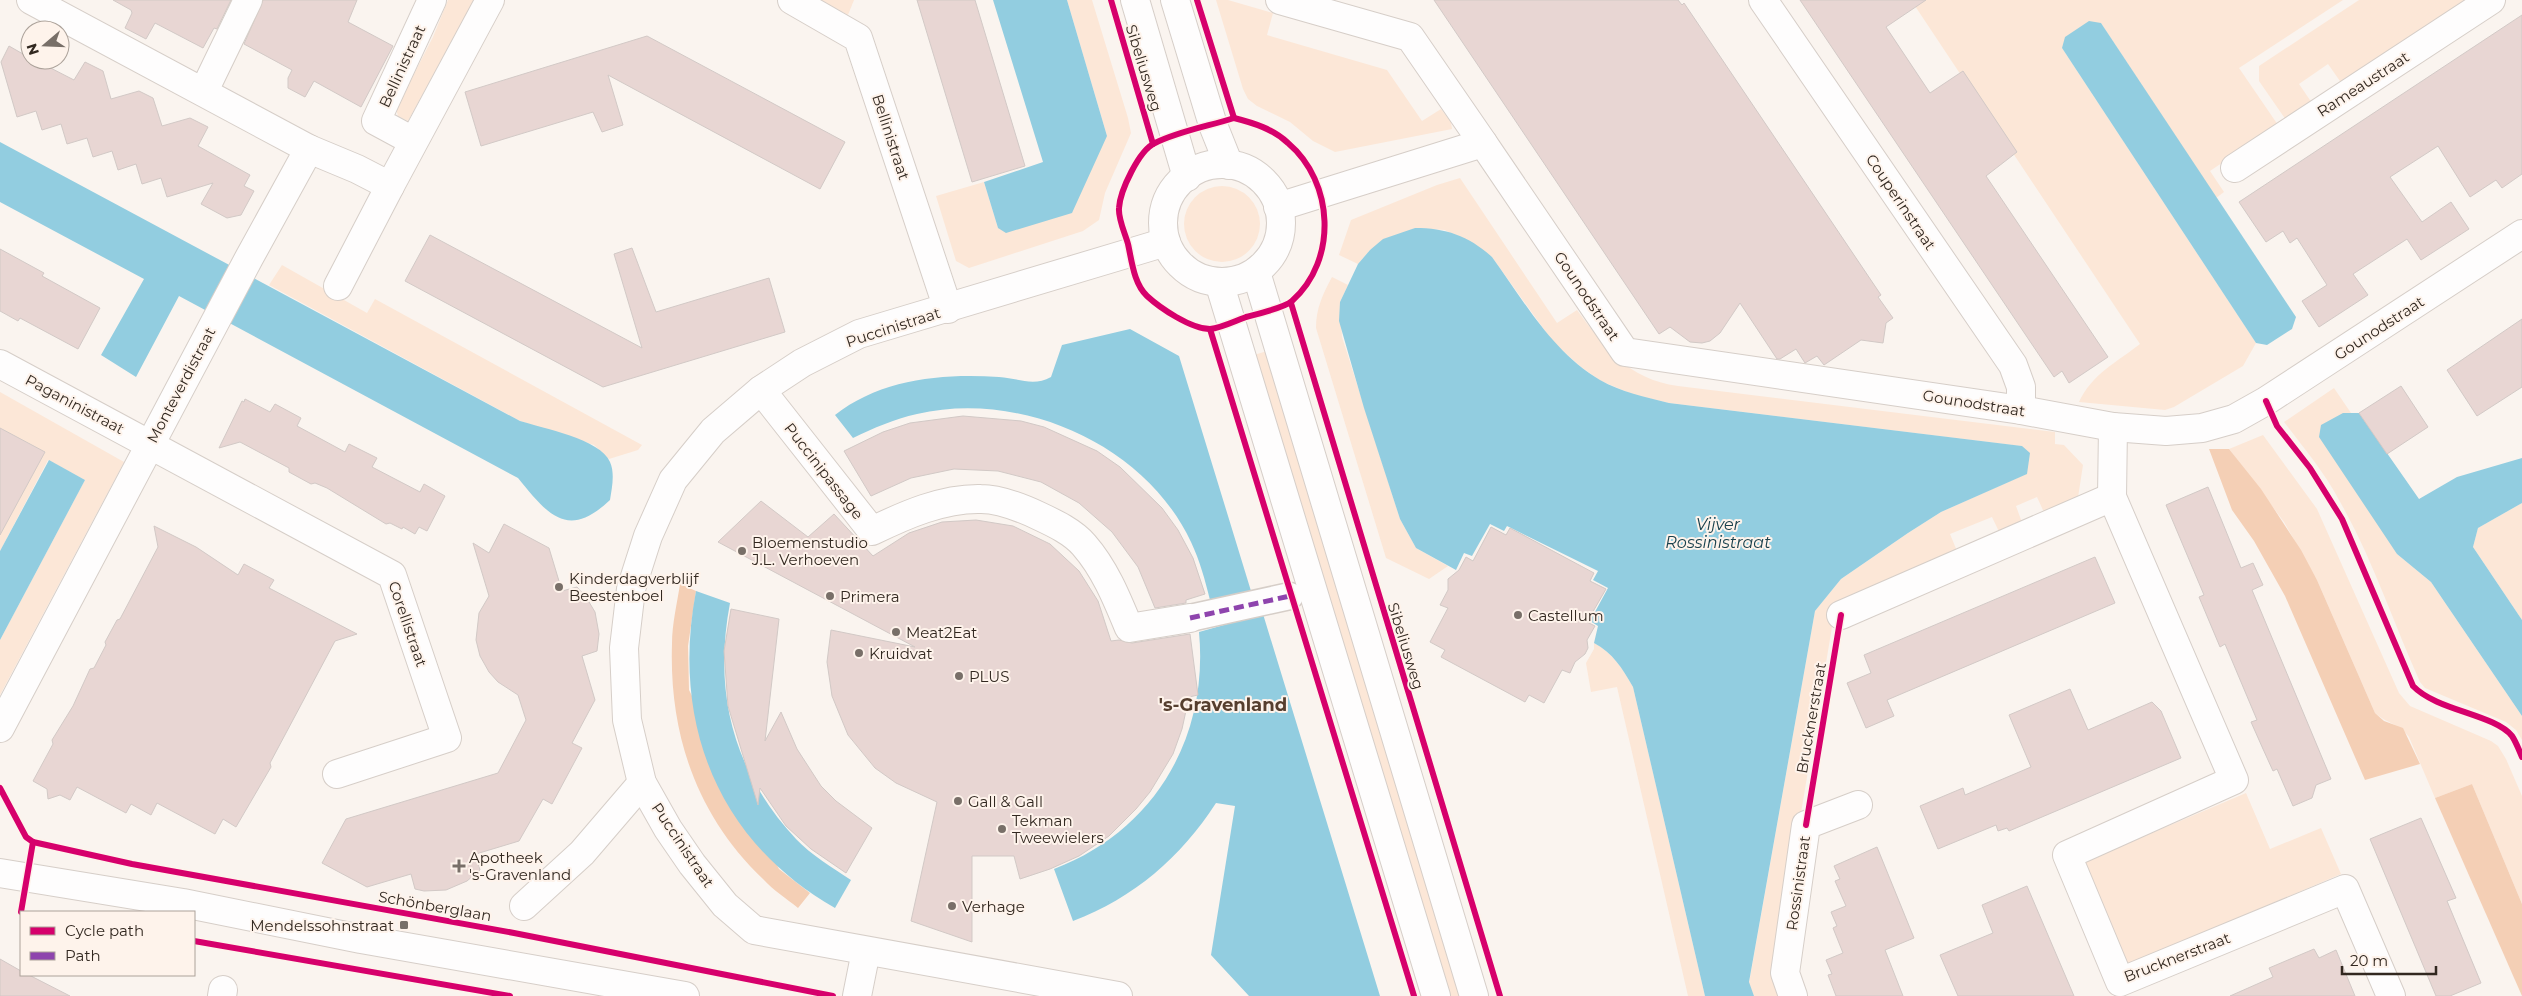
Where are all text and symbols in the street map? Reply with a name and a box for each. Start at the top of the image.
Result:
north arrow [20,20,70,70]
street label: Bellinistraat [375,22,429,110]
street label: Sibeliusweg [1122,22,1166,114]
text: N [22,41,43,58]
street label: Rameaustraat [2313,47,2413,121]
street label: Bellinistraat [868,92,914,182]
street label: Couperinstraat [1862,150,1940,254]
street label: Gounodstraat [1550,248,1624,344]
street label: Gounodstraat [2330,292,2428,364]
street label: Puccinistraat [843,303,943,351]
street label: Monteverdistraat [143,324,219,446]
street label: Paganinistraat [22,370,128,438]
street label: Gounodstraat [1921,386,2027,420]
street label: Puccinipassage [780,419,868,523]
water label: Vijver Rossinistraat [1665,515,1771,552]
place label: Bloemenstudio J.L. Verhoeven [751,533,868,569]
marker: Bloemenstudio J.L. Verhoeven [736,545,748,557]
place label: Kinderdagverblijf Beestenboel [569,569,699,605]
street label: Corellistraat [384,579,432,669]
marker: Kinderdagverblijf Beestenboel [553,581,565,593]
place label: Primera [840,587,900,606]
marker: Primera [824,590,836,602]
street label: Sibeliusweg [1384,600,1428,692]
place label: Castellum [1528,606,1604,625]
marker: Castellum [1512,609,1524,621]
place label: Meat2Eat [906,623,977,642]
marker: Meat2Eat [890,626,902,638]
place label: Kruidvat [869,644,933,663]
marker: Kruidvat [853,647,865,659]
street label: Brucknerstraat [1792,661,1830,775]
place label: PLUS [969,667,1009,686]
marker: PLUS [953,670,965,682]
district label: 's-Gravenland [1159,694,1287,716]
place label: Gall & Gall [968,792,1043,811]
marker: Gall & Gall [952,795,964,807]
street label: Puccinistraat [648,799,718,891]
place label: Tekman Tweewielers [1012,811,1104,847]
marker: Tekman Tweewielers [996,823,1008,835]
street label: Rossinistraat [1782,834,1814,932]
place label: Apotheek 's-Gravenland [469,848,571,884]
marker: Apotheek 's-Gravenland [453,860,465,872]
street label: Schönberglaan [377,887,493,925]
place label: Verhage [962,897,1025,916]
marker: Verhage [946,900,958,912]
legend [20,911,195,976]
place label: Mendelssohnstraat [250,916,394,935]
marker: Mendelssohnstraat [398,919,410,931]
text: Cycle path [65,921,144,940]
street label: Brucknerstraat [2121,928,2233,986]
scale bar [2342,944,2436,976]
text: Path [65,946,101,965]
text: 20 m [2350,951,2388,970]

